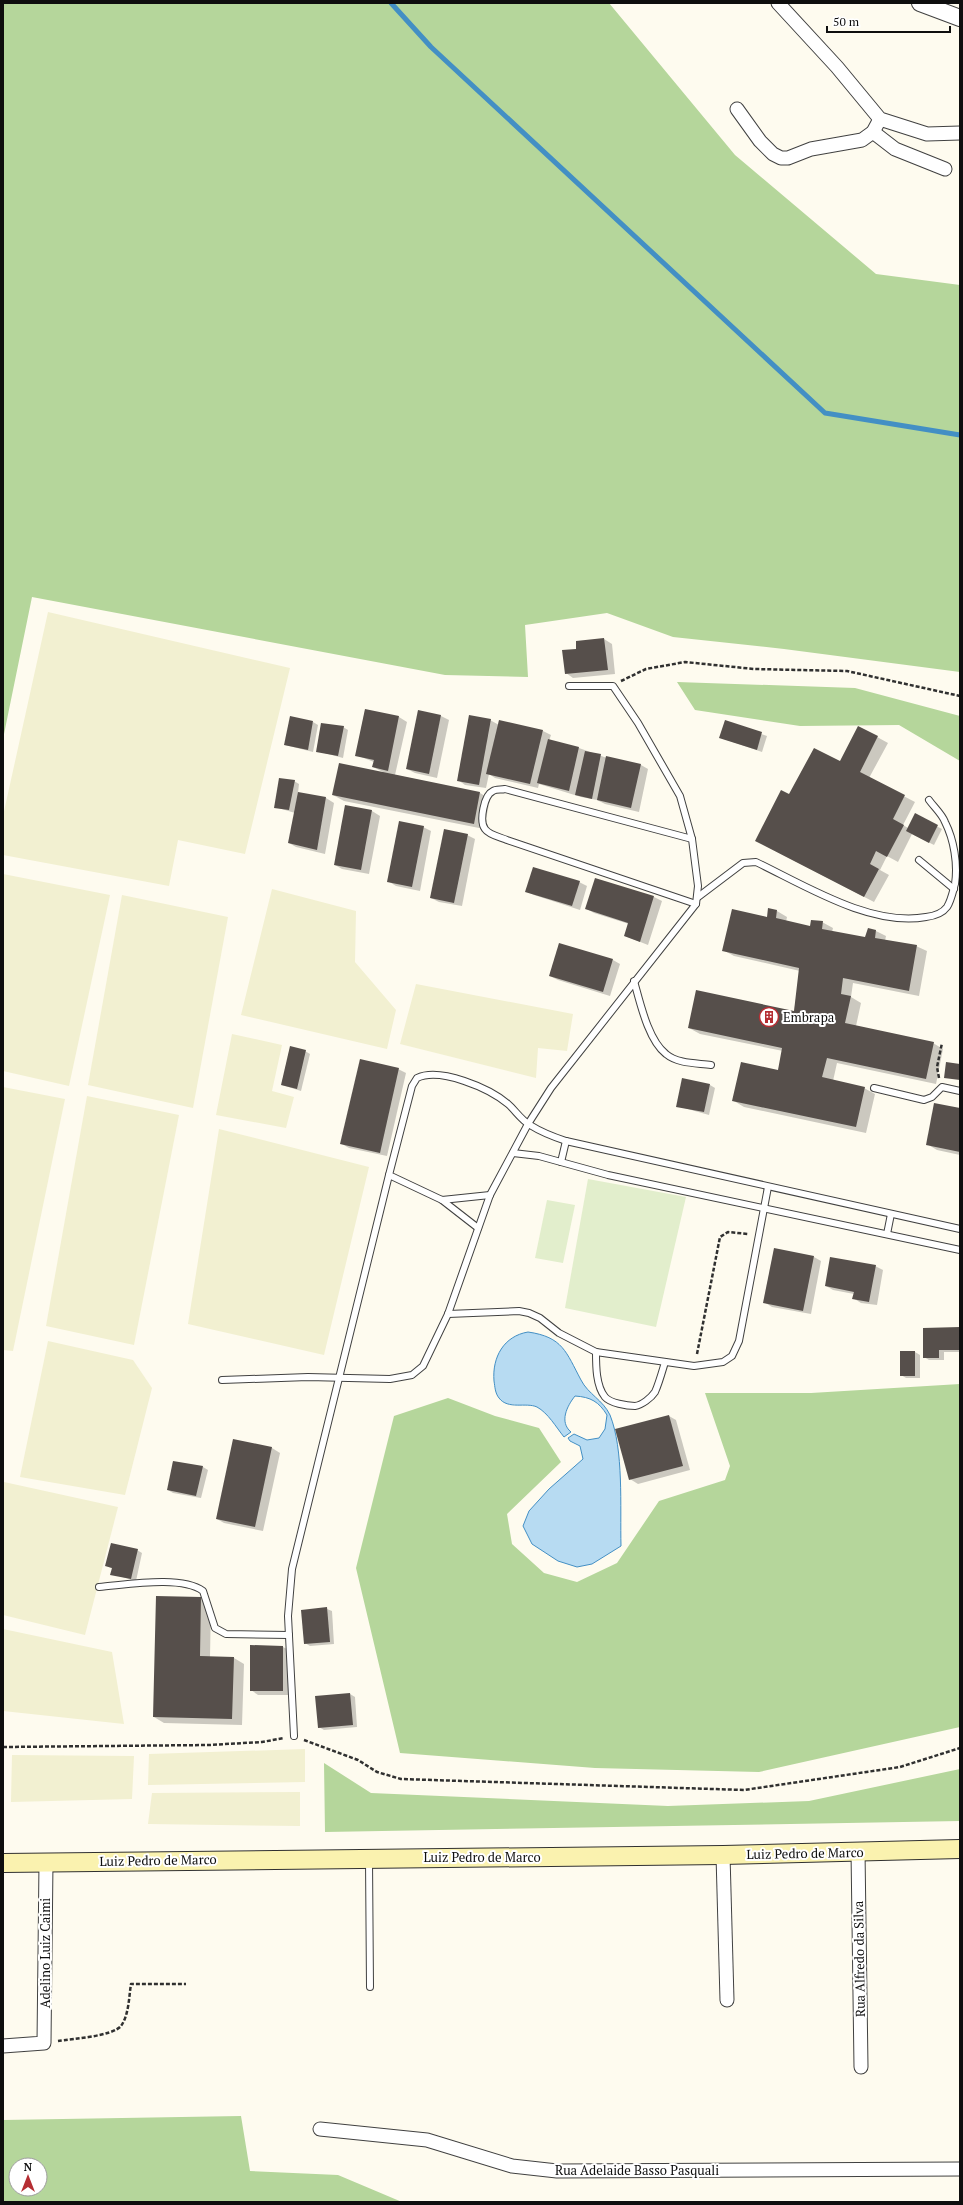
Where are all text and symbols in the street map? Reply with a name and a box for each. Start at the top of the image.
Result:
scale bar [827,8,950,34]
text: 50 m [833,14,860,29]
building icon: Embrapa [758,1006,780,1028]
place label: Embrapa [783,1008,835,1026]
street label: Luiz Pedro de Marco [746,1843,864,1863]
street label: Luiz Pedro de Marco [423,1848,541,1866]
street label: Luiz Pedro de Marco [99,1850,217,1870]
street label: Adelino Luiz Caimi [36,1898,54,2008]
street label: Rua Alfredo da Silva [849,1900,869,2017]
north arrow [8,2157,48,2197]
text: N [24,2160,33,2174]
street label: Rua Adelaide Basso Pasquali [555,2161,719,2179]

